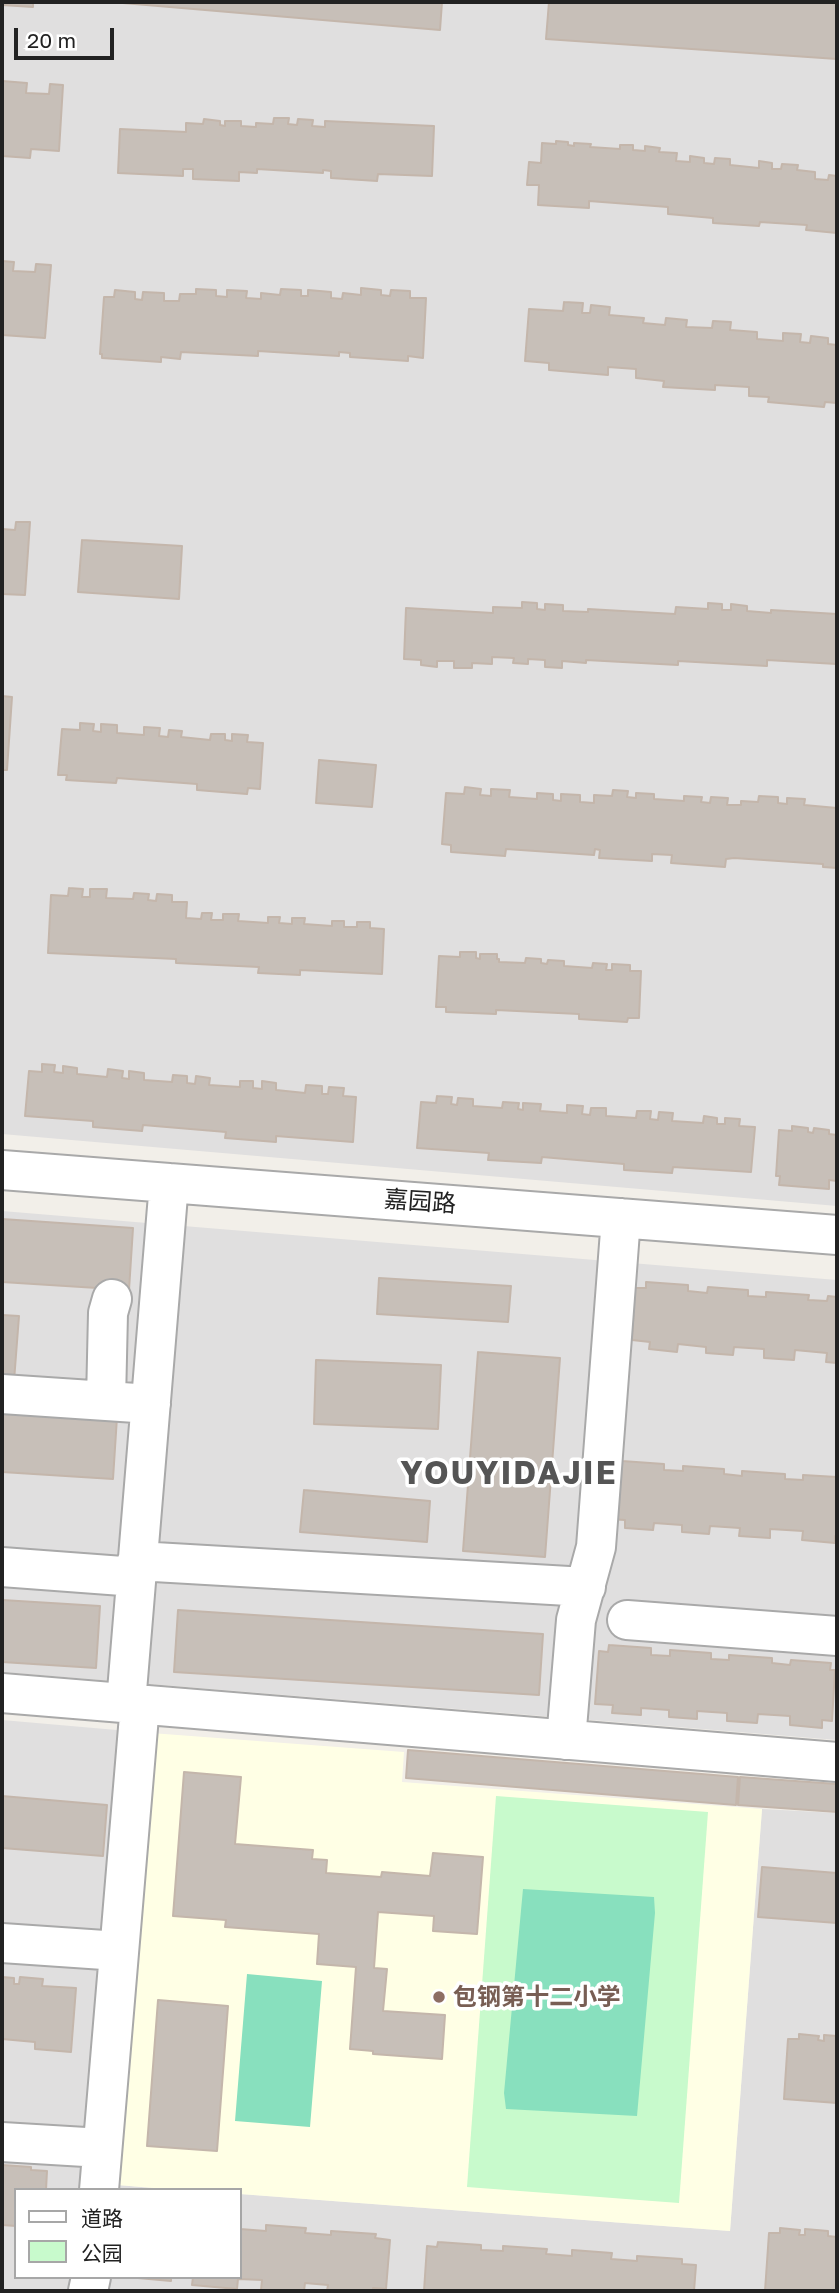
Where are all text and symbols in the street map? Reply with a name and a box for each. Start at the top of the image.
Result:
scale bar [18,14,117,58]
text: 20 m [27,27,76,53]
street label: 嘉园路 [383,1185,457,1219]
district label: YOUYIDAJIE [402,1455,616,1493]
place label: 包钢第十二小学 [453,1983,621,2011]
marker: 包钢第十二小学 [431,1989,447,2005]
legend [14,2188,242,2279]
text: 道路 [81,2205,123,2231]
text: 公园 [81,2240,123,2266]

